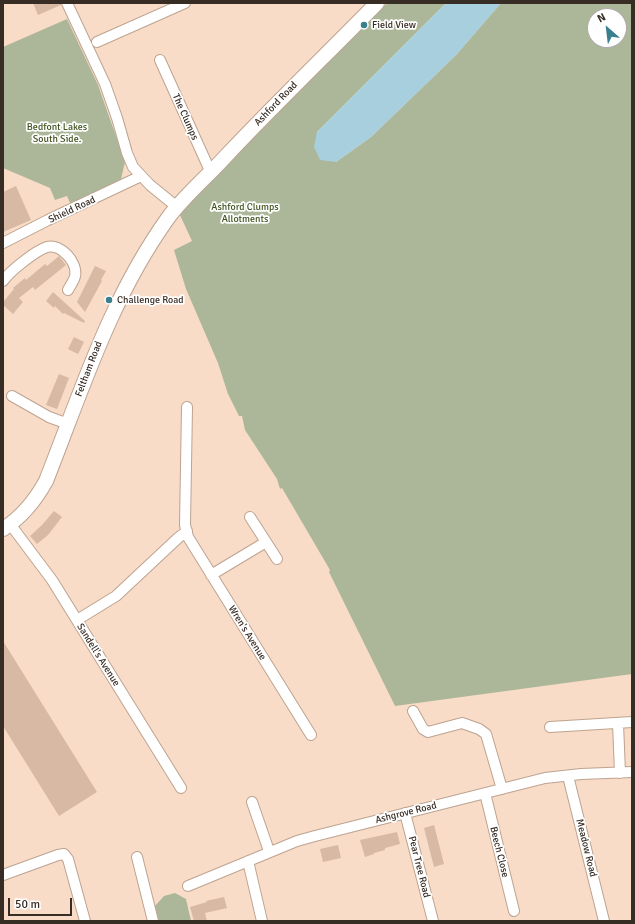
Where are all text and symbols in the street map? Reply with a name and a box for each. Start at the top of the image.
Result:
north arrow [587,8,627,48]
text: N [595,10,608,25]
place label: Field View [372,19,416,31]
marker: Field View [359,20,369,30]
street label: Ashford Road [252,79,300,129]
street label: The Clumps [169,92,201,142]
park label: Bedfont Lakes South Side. [27,121,87,144]
street label: Shield Road [47,194,97,226]
park label: Ashford Clumps Allotments [211,201,279,224]
place label: Challenge Road [117,294,184,306]
marker: Challenge Road [104,295,114,305]
street label: Feltham Road [73,340,105,398]
street label: Wren's Avenue [225,603,269,663]
street label: Sandell's Avenue [74,621,122,689]
street label: Ashgrove Road [374,800,438,826]
street label: Meadow Road [573,818,599,878]
street label: Beech Close [487,825,511,879]
street label: Pear Tree Road [406,835,432,899]
scale bar [10,890,74,916]
text: 50 m [15,897,40,912]

